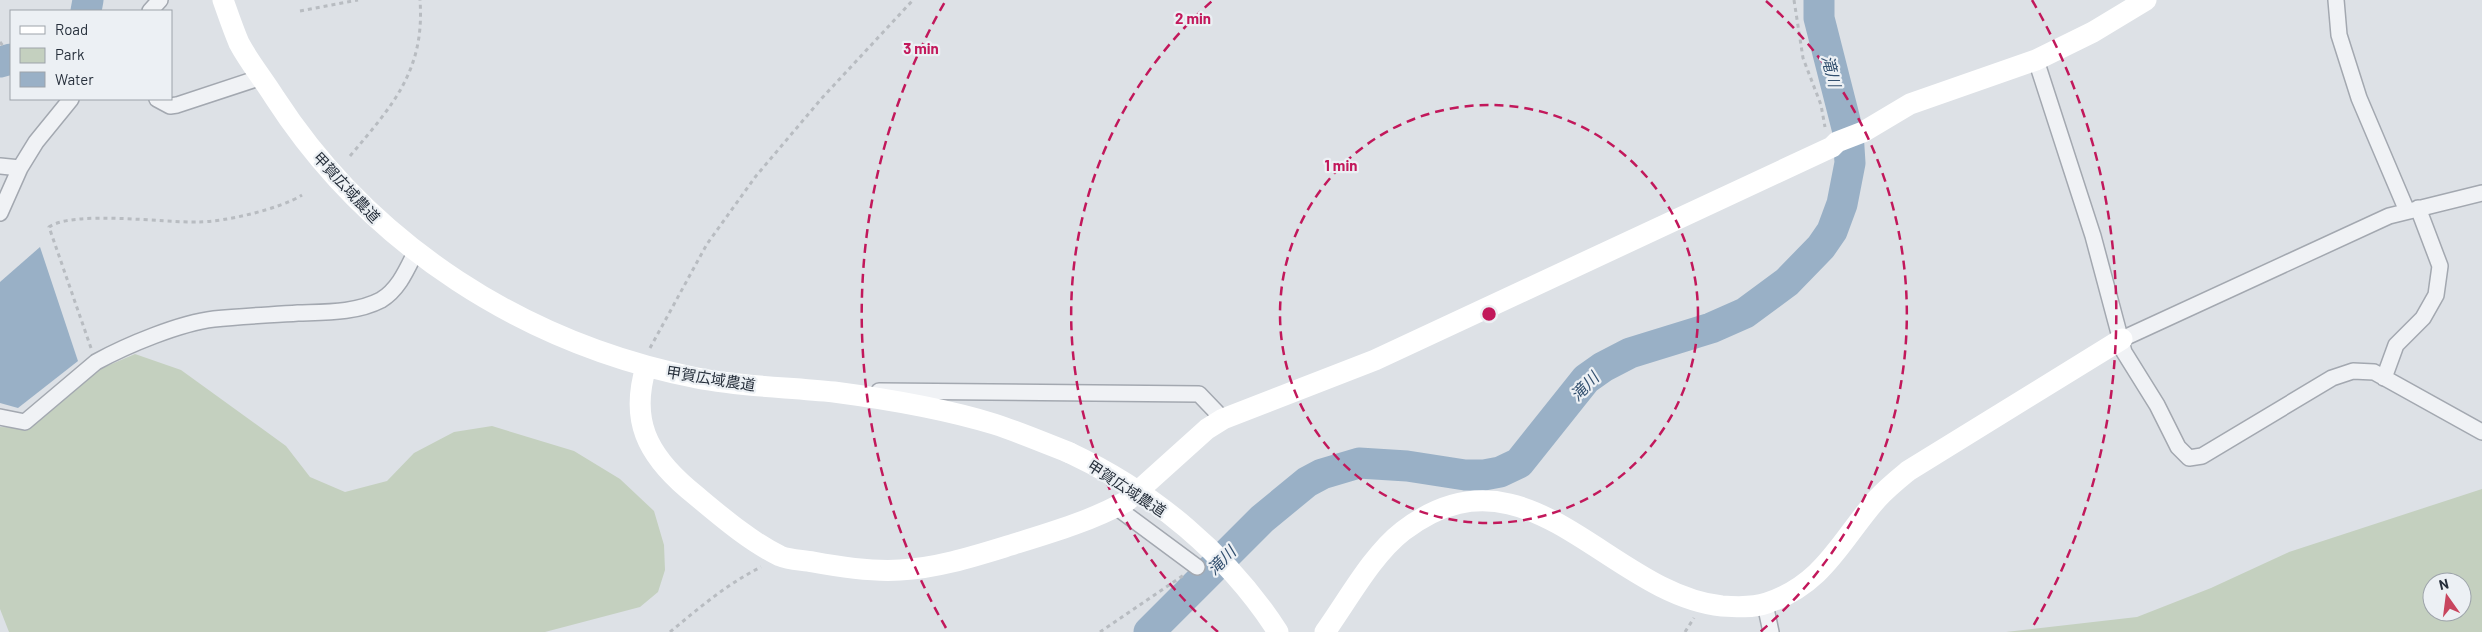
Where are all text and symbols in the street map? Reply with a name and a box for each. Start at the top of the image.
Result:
text: 2 min [1175,9,1211,27]
legend [10,10,172,100]
text: Road [55,20,88,38]
text: 3 min [903,39,939,57]
text: Park [55,45,85,63]
water label: 滝川 [1819,53,1846,91]
text: Water [55,70,94,88]
street label: 甲賀広域農道 [310,148,384,226]
text: 1 min [1325,156,1357,174]
centre of rings [1480,305,1498,323]
street label: 甲賀広域農道 [665,362,757,394]
water label: 滝川 [1566,366,1603,404]
street label: 甲賀広域農道 [1084,456,1170,520]
water label: 滝川 [1203,541,1240,578]
north arrow [2422,572,2472,622]
text: N [2437,575,2450,593]

